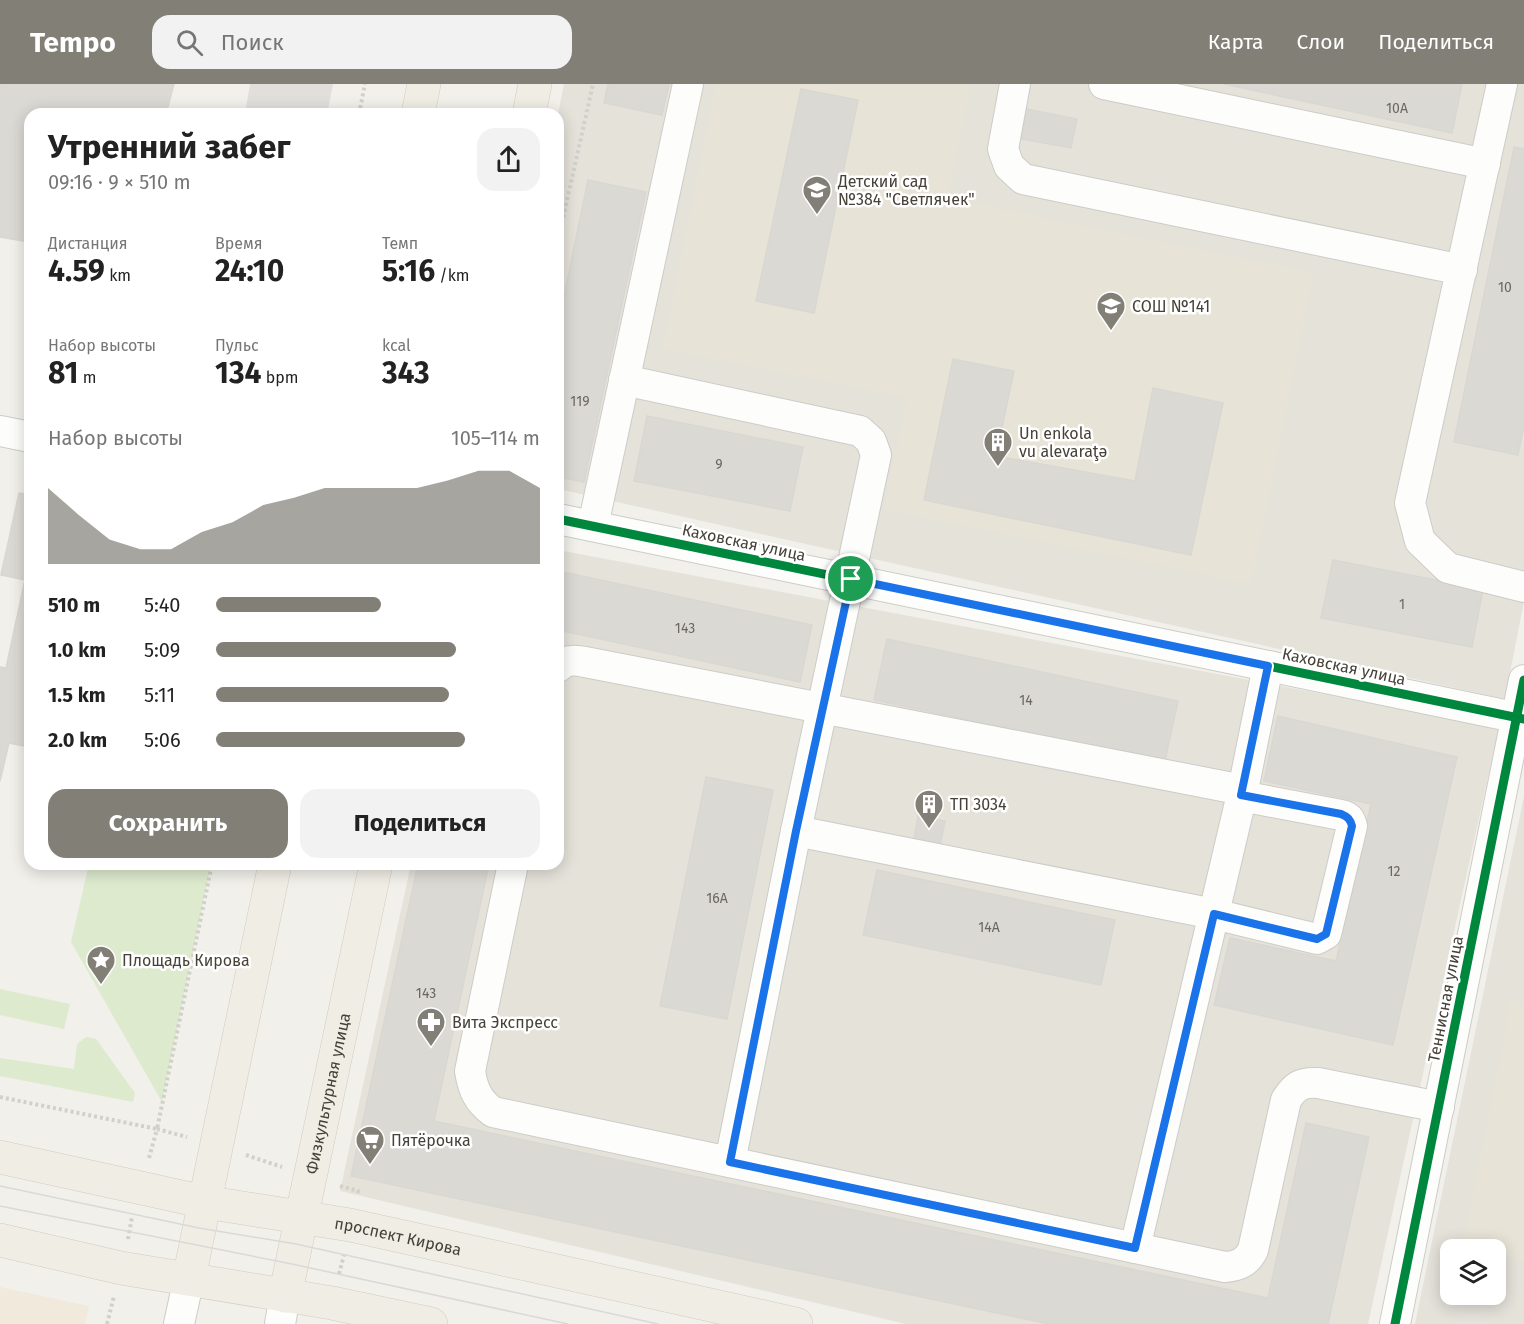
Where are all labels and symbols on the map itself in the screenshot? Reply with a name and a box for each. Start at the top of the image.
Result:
house number: 10А [1386,100,1408,117]
place label: Детский сад №384 "Светлячек" [837,172,975,209]
school or university icon: Детский сад №384 "Светлячек" [801,174,833,216]
house number: 10 [1498,279,1512,296]
school or university icon: СОШ №141 [1095,290,1127,332]
place label: СОШ №141 [1132,297,1210,316]
house number: 119 [570,393,590,410]
place label: Un enkola vu alevaraţə [1019,424,1107,462]
building icon: Un enkola vu alevaraţə [982,426,1014,468]
house number: 9 [715,456,723,473]
street label: Каховская улица [680,520,807,565]
pin [825,553,876,604]
house number: 1 [1399,596,1405,613]
house number: 143 [675,620,695,637]
street label: Каховская улица [1280,644,1407,689]
house number: 14 [1019,692,1033,709]
building icon: ТП 3034 [913,788,945,830]
place label: ТП 3034 [950,795,1007,814]
house number: 12 [1388,863,1401,880]
house number: 16А [706,890,728,907]
house number: 14А [978,919,1000,936]
street label: Теннисная улица [1424,934,1467,1064]
place icon: Площадь Кирова [85,944,117,986]
place label: Площадь Кирова [122,951,250,970]
house number: 143 [416,985,436,1002]
pharmacy icon: Вита Экспресс [415,1006,447,1048]
street label: Физкультурная улица [302,1011,354,1176]
place label: Вита Экспресс [452,1013,558,1032]
supermarket icon: Пятёрочка [354,1124,386,1166]
place label: Пятёрочка [391,1131,471,1150]
street label: проспект Кирова [333,1214,463,1259]

